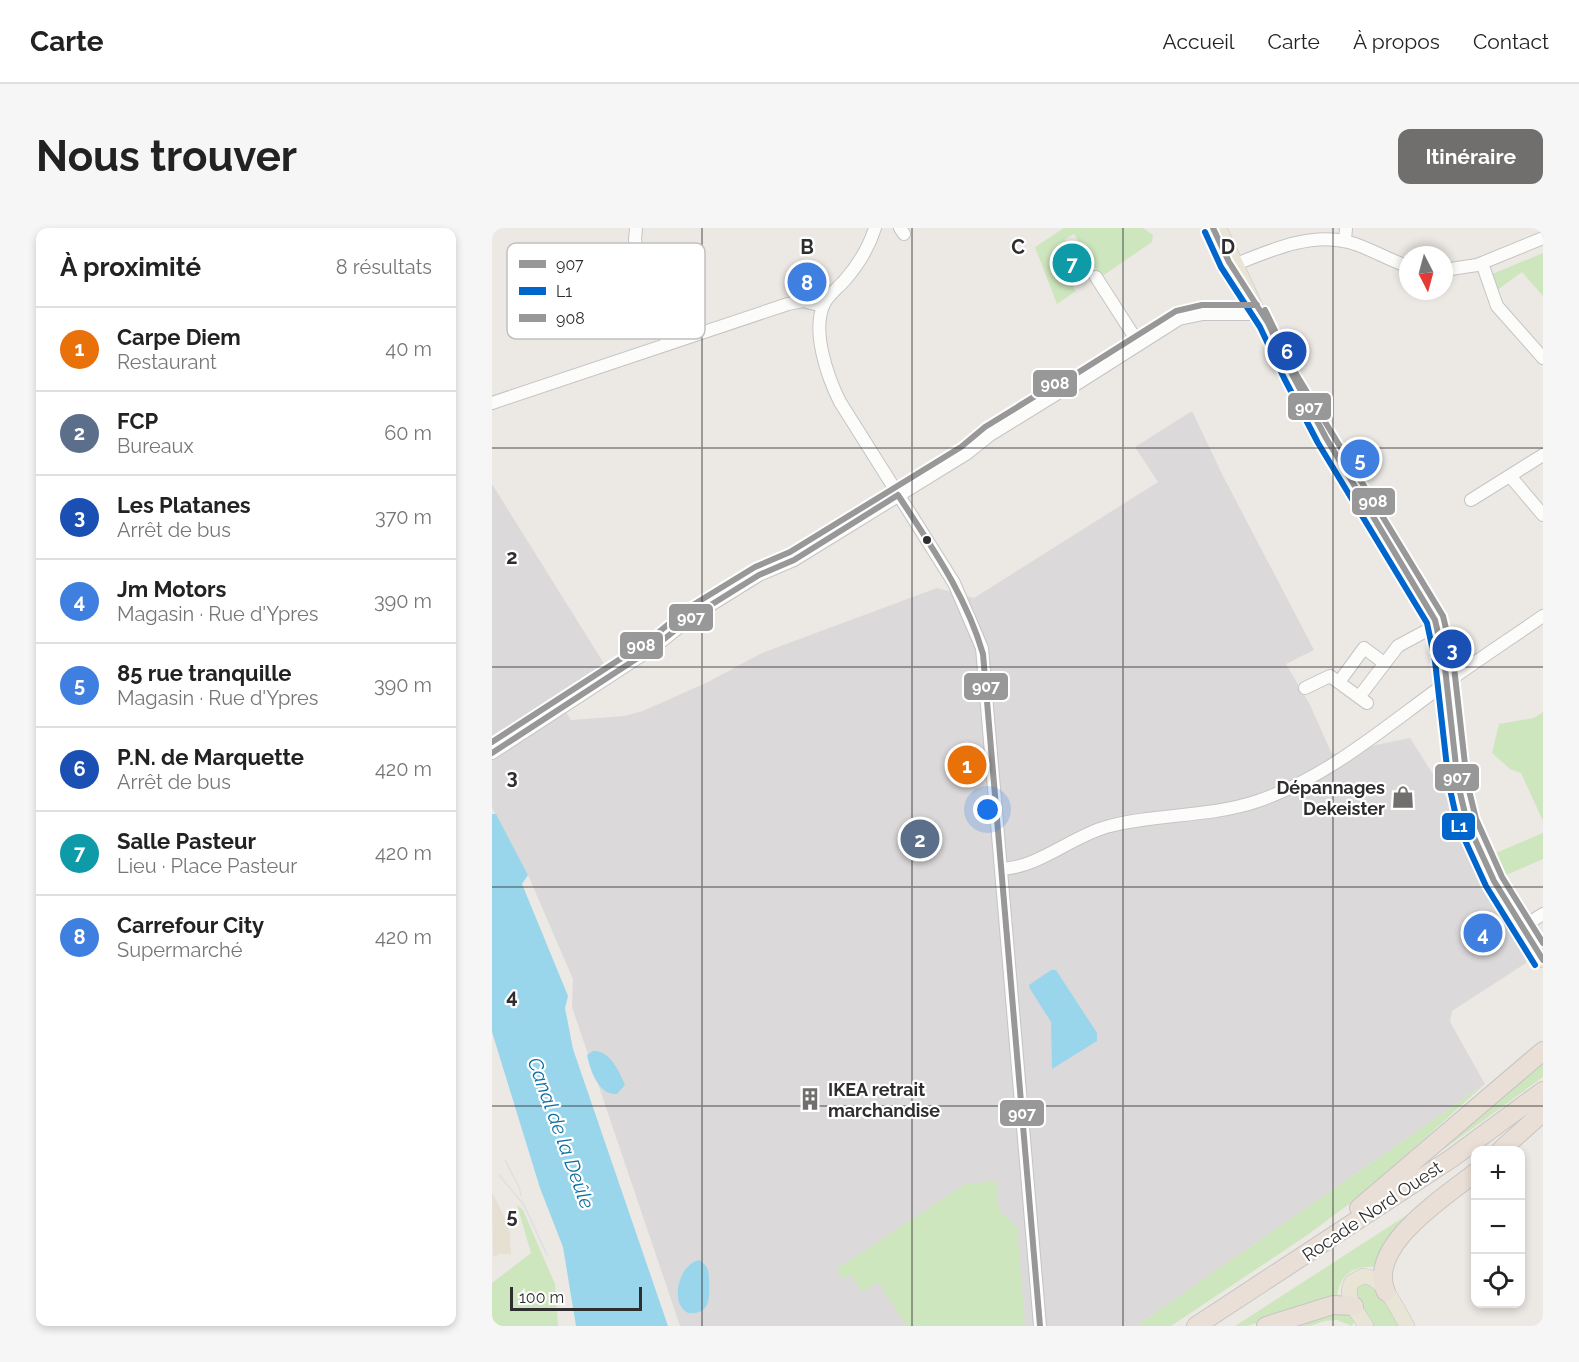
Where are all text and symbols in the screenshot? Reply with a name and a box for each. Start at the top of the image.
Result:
text: Carte [30,25,103,58]
text: Accueil [1163,29,1235,54]
text: Carte [1268,29,1320,54]
text: À propos [1353,29,1440,54]
text: Contact [1473,29,1549,54]
button: Itinéraire [1398,129,1543,184]
text: Nous trouver [36,132,297,181]
text: B [800,235,814,259]
text: C [1011,235,1025,259]
text: D [1221,235,1235,259]
pin: 7 [1052,240,1092,285]
legend [507,243,705,339]
north arrow [1399,246,1453,300]
text: À proximité [60,252,201,282]
text: 8 résultats [336,255,432,279]
text: 907 [556,255,584,274]
pin: 8 [788,260,826,304]
text: L1 [556,282,572,301]
text: 908 [556,309,585,328]
text: Carpe Diem [117,324,241,350]
pin: 6 [1268,328,1306,374]
text: 1 [75,337,84,361]
text: 40 m [385,337,432,361]
text: Restaurant [117,350,217,374]
line badge: 908 [1032,369,1078,398]
text: 908 [1041,374,1069,393]
line badge: 907 [1287,392,1332,421]
text: 907 [1295,398,1323,417]
text: FCP [117,408,158,434]
text: 2 [74,421,85,445]
text: 60 m [384,421,432,445]
text: Bureaux [117,434,194,458]
pin: 5 [1340,436,1380,482]
line badge: 908 [1351,487,1396,516]
text: Les Platanes [117,492,251,518]
text: 908 [1359,492,1387,511]
text: 3 [74,505,85,529]
text: 370 m [375,505,432,529]
text: Arrêt de bus [117,518,231,542]
unlabelled marker [921,534,933,546]
text: 2 [506,545,518,569]
text: Jm Motors [117,576,226,602]
text: 4 [74,589,85,613]
text: 390 m [374,589,432,613]
text: Magasin · Rue d'Ypres [117,602,318,626]
line badge: 907 [668,603,714,632]
text: 907 [677,608,705,627]
pin: 3 [1432,626,1472,672]
line badge: 908 [619,631,664,660]
text: 908 [627,636,655,655]
text: 85 rue tranquille [117,660,291,686]
line badge: 907 [963,672,1009,701]
text: 5 [74,673,85,697]
text: 390 m [374,673,432,697]
text: 907 [972,677,1000,696]
text: Magasin · Rue d'Ypres [117,686,318,710]
pin: 1 [948,742,986,788]
text: P.N. de Marquette [117,744,304,770]
text: 6 [73,757,86,781]
text: 420 m [375,757,432,781]
line badge: 907 [1434,763,1480,792]
text: 3 [506,765,518,789]
text: 907 [1443,768,1471,787]
text: Arrêt de bus [117,770,231,794]
place label: Dépannages Dekeister [1276,777,1385,819]
shop icon: Dépannages Dekeister [1390,784,1416,810]
your location [973,795,1002,824]
line badge: L1 [1441,812,1476,841]
pin: 2 [900,816,940,862]
text: L1 [1450,817,1468,836]
text: Salle Pasteur [117,828,256,854]
text: 7 [74,841,85,865]
text: 420 m [375,841,432,865]
text: Lieu · Place Pasteur [117,854,297,878]
pin: 4 [1464,910,1502,956]
text: Carrefour City [117,912,264,938]
text: 8 [73,925,86,949]
text: 420 m [375,925,432,949]
text: Supermarché [117,938,242,962]
text: 4 [506,984,518,1008]
water label: Canal de la Deûle [522,1054,600,1212]
place label: IKEA retrait marchandise [828,1079,940,1121]
building icon: IKEA retrait marchandise [797,1086,823,1112]
line badge: 907 [999,1099,1045,1127]
text: 907 [1008,1104,1036,1123]
map controls [1471,1146,1525,1308]
button: + [1471,1146,1525,1200]
street label: Rocade Nord Ouest [1298,1156,1446,1266]
button: − [1471,1200,1525,1254]
text: 5 [506,1204,518,1228]
button: locate [1471,1254,1525,1308]
scale bar [510,1284,642,1312]
text: 100 m [519,1288,564,1307]

